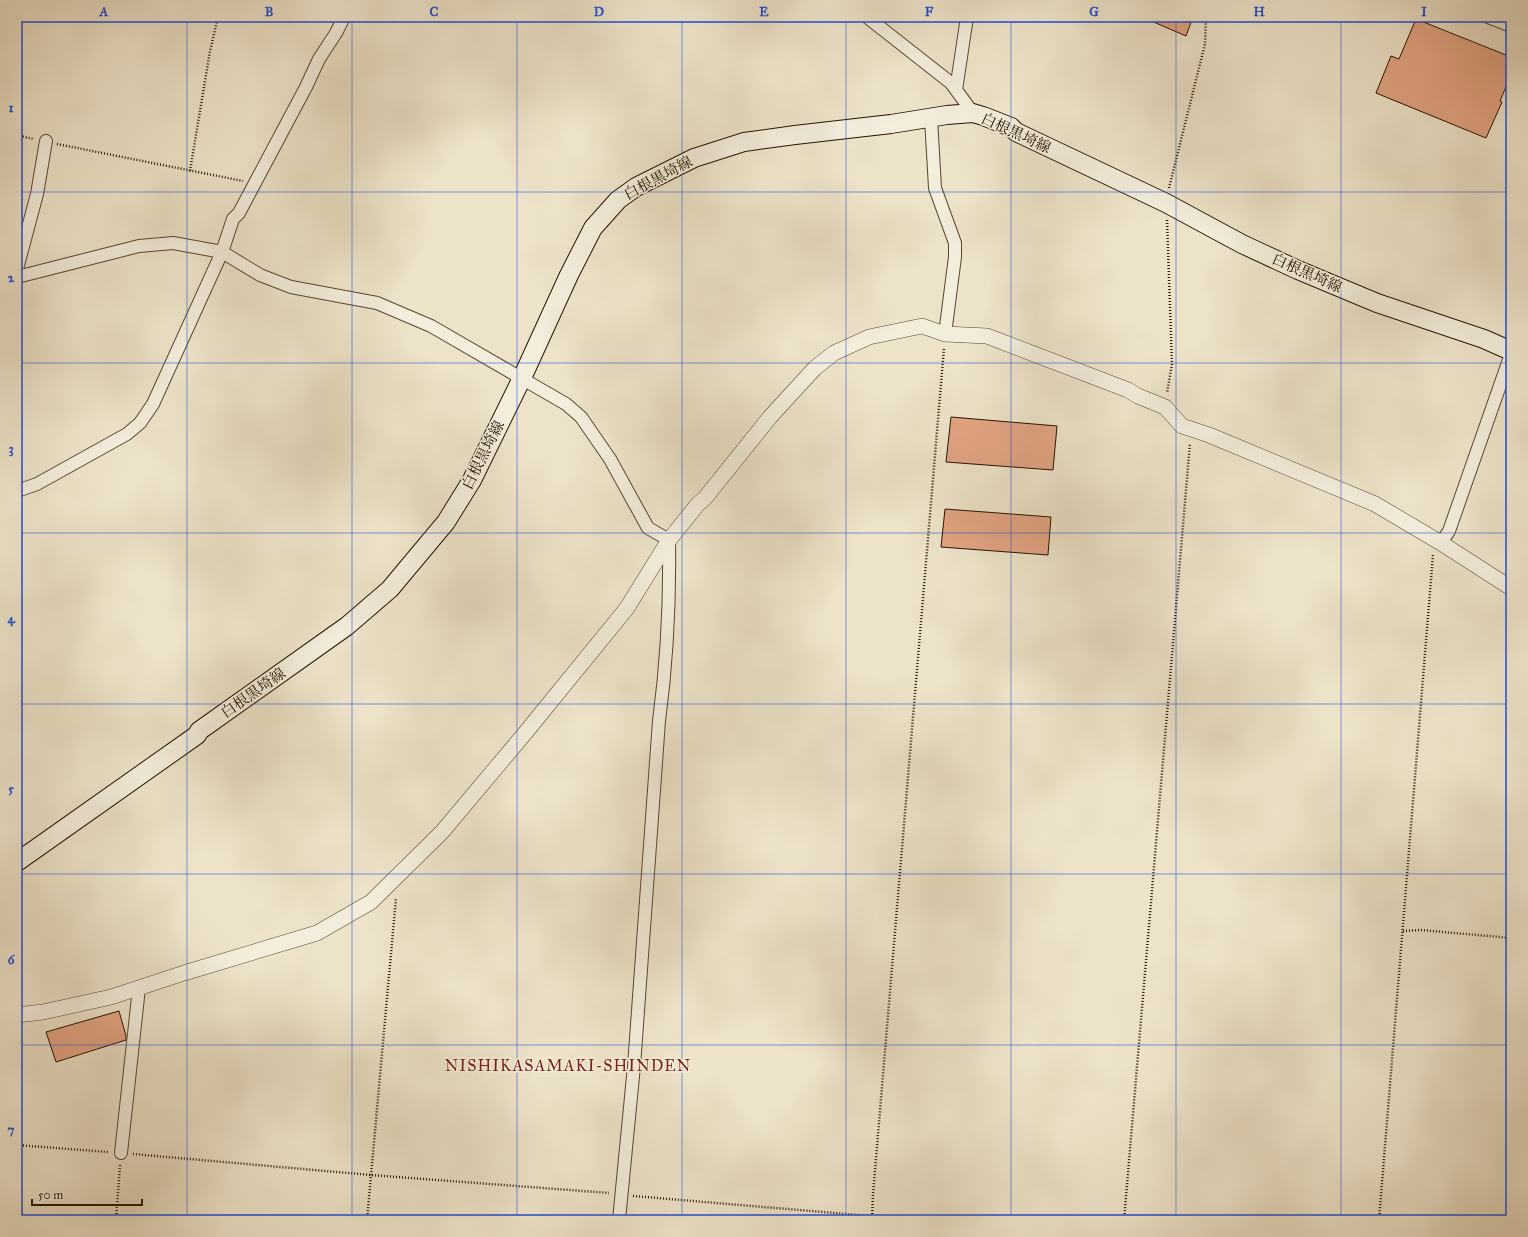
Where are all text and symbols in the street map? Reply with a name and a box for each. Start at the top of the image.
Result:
text: A [99,4,109,20]
text: B [265,4,274,20]
text: C [430,4,439,20]
text: D [594,4,604,20]
text: E [759,4,769,20]
text: F [925,4,934,20]
text: G [1089,4,1099,20]
text: H [1253,4,1265,20]
text: I [1421,4,1427,20]
text: 1 [8,100,14,116]
street label: 白根黒埼線 [978,109,1054,157]
street label: 白根黒埼線 [621,152,695,204]
street label: 白根黒埼線 [1269,250,1345,296]
text: 2 [8,270,15,286]
street label: 白根黒埼線 [458,417,508,493]
text: 3 [8,441,14,457]
text: 4 [7,611,15,627]
street label: 白根黒埼線 [217,664,289,722]
text: 5 [8,781,15,797]
text: 6 [8,952,16,968]
district label: NISHIKASAMAKI-SHINDEN [445,1056,691,1075]
text: 7 [8,1122,15,1138]
scale bar [32,1181,142,1207]
text: 50 m [38,1188,63,1202]

